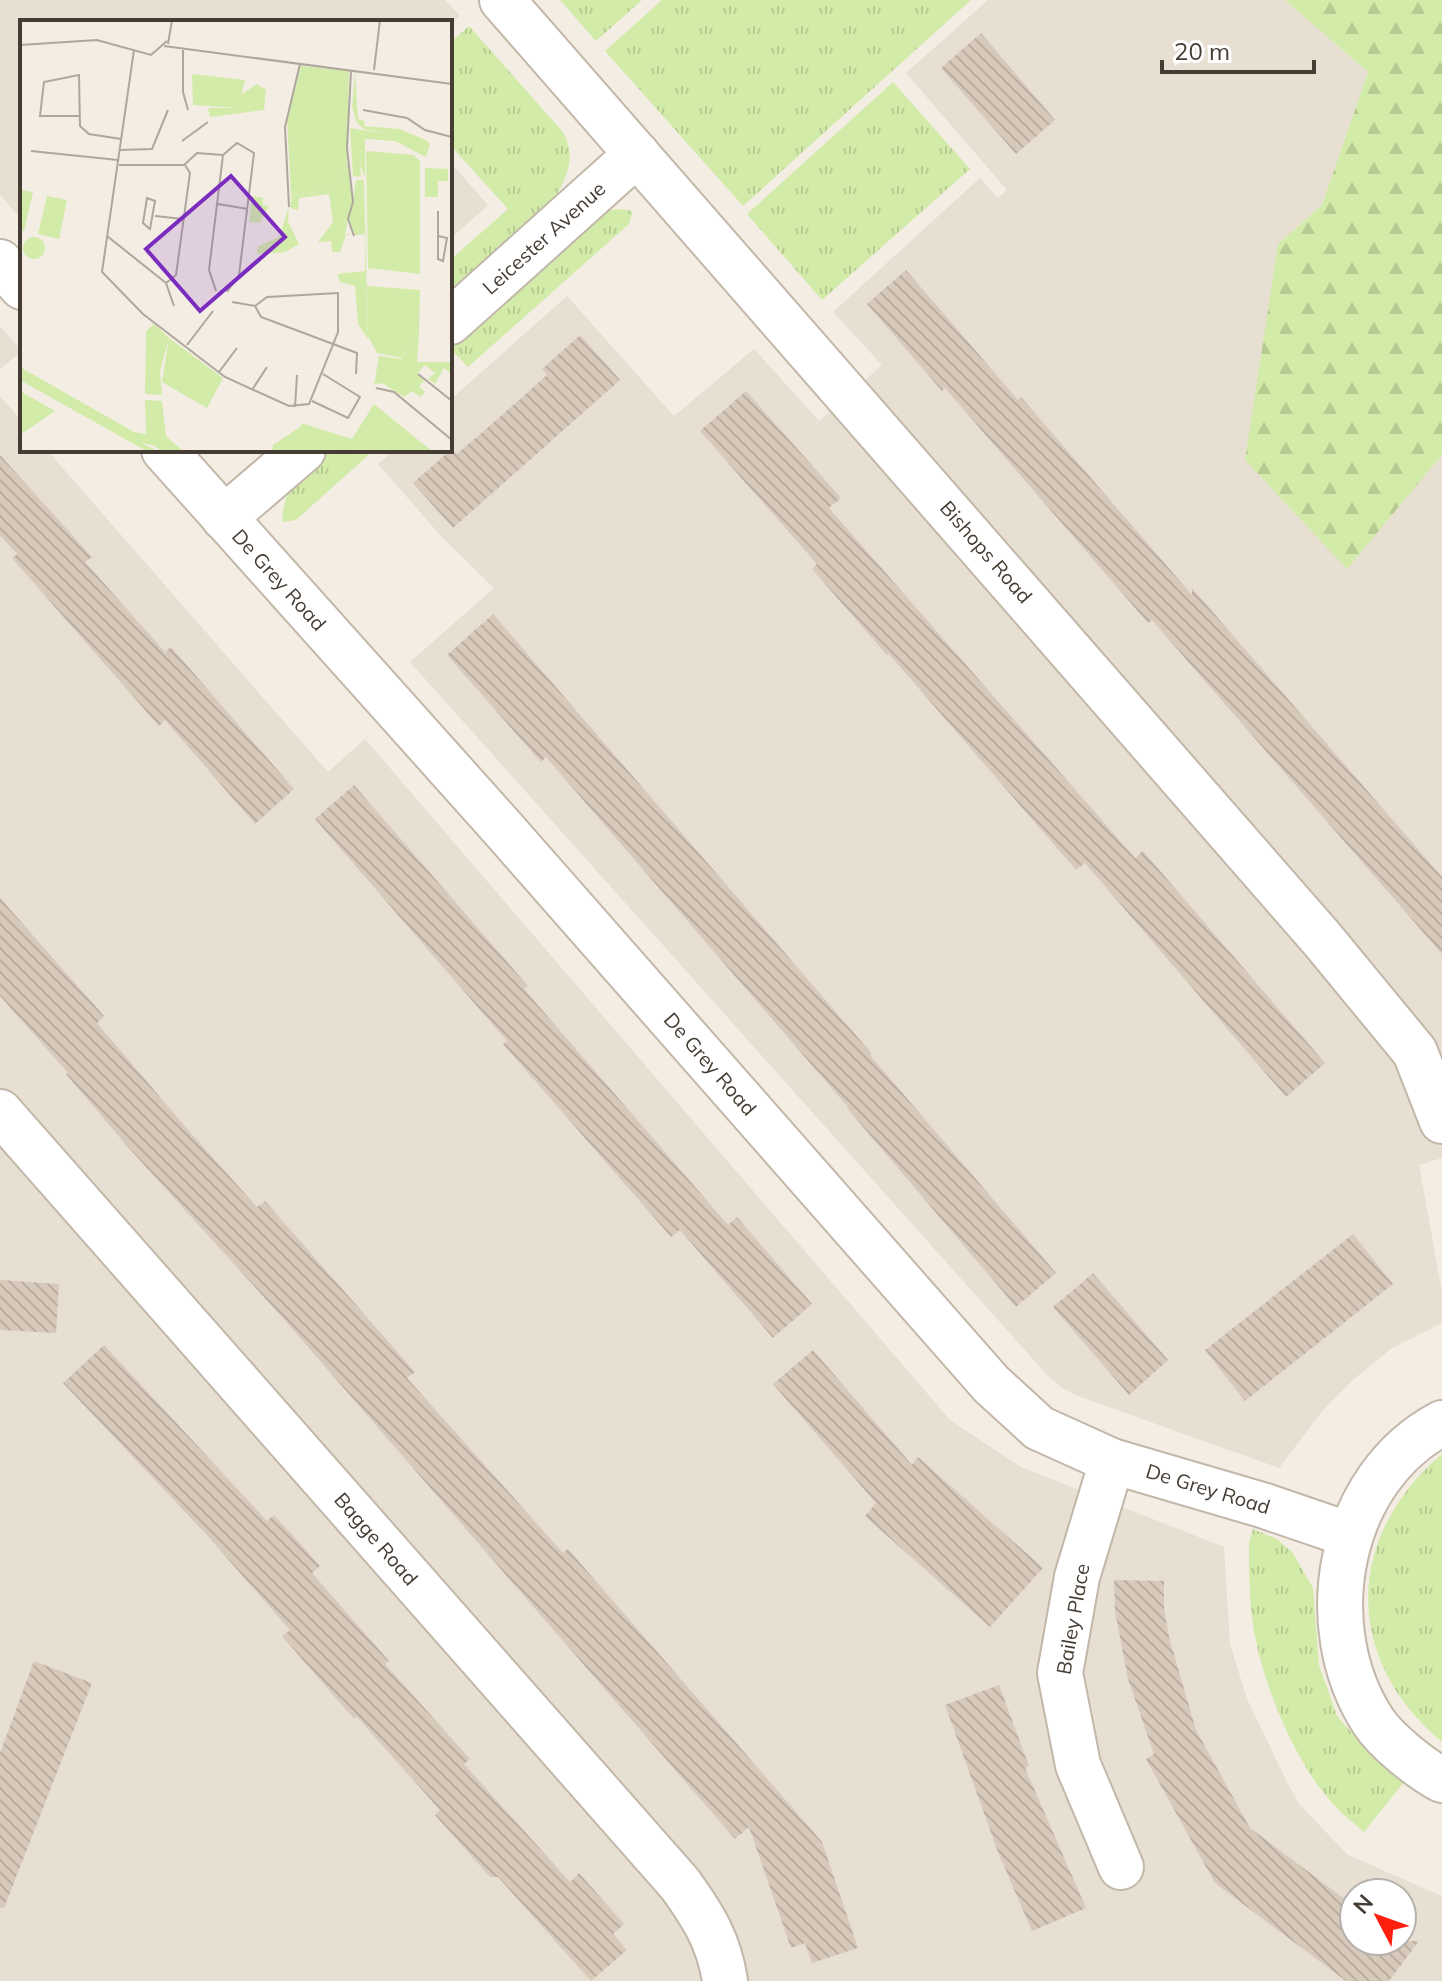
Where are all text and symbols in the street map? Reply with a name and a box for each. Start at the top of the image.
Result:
inset map [20,20,452,452]
scale bar [1162,24,1314,74]
text: 20 m [1174,36,1230,66]
street label: Leicester Avenue [477,176,610,299]
street label: Bishops Road [935,495,1038,608]
street label: De Grey Road [227,524,332,636]
street label: De Grey Road [659,1007,762,1120]
street label: De Grey Road [1143,1458,1273,1519]
street label: Bagge Road [329,1487,423,1590]
street label: Bailey Place [1050,1562,1095,1676]
north arrow [1338,1877,1418,1957]
text: N [1347,1888,1379,1919]

